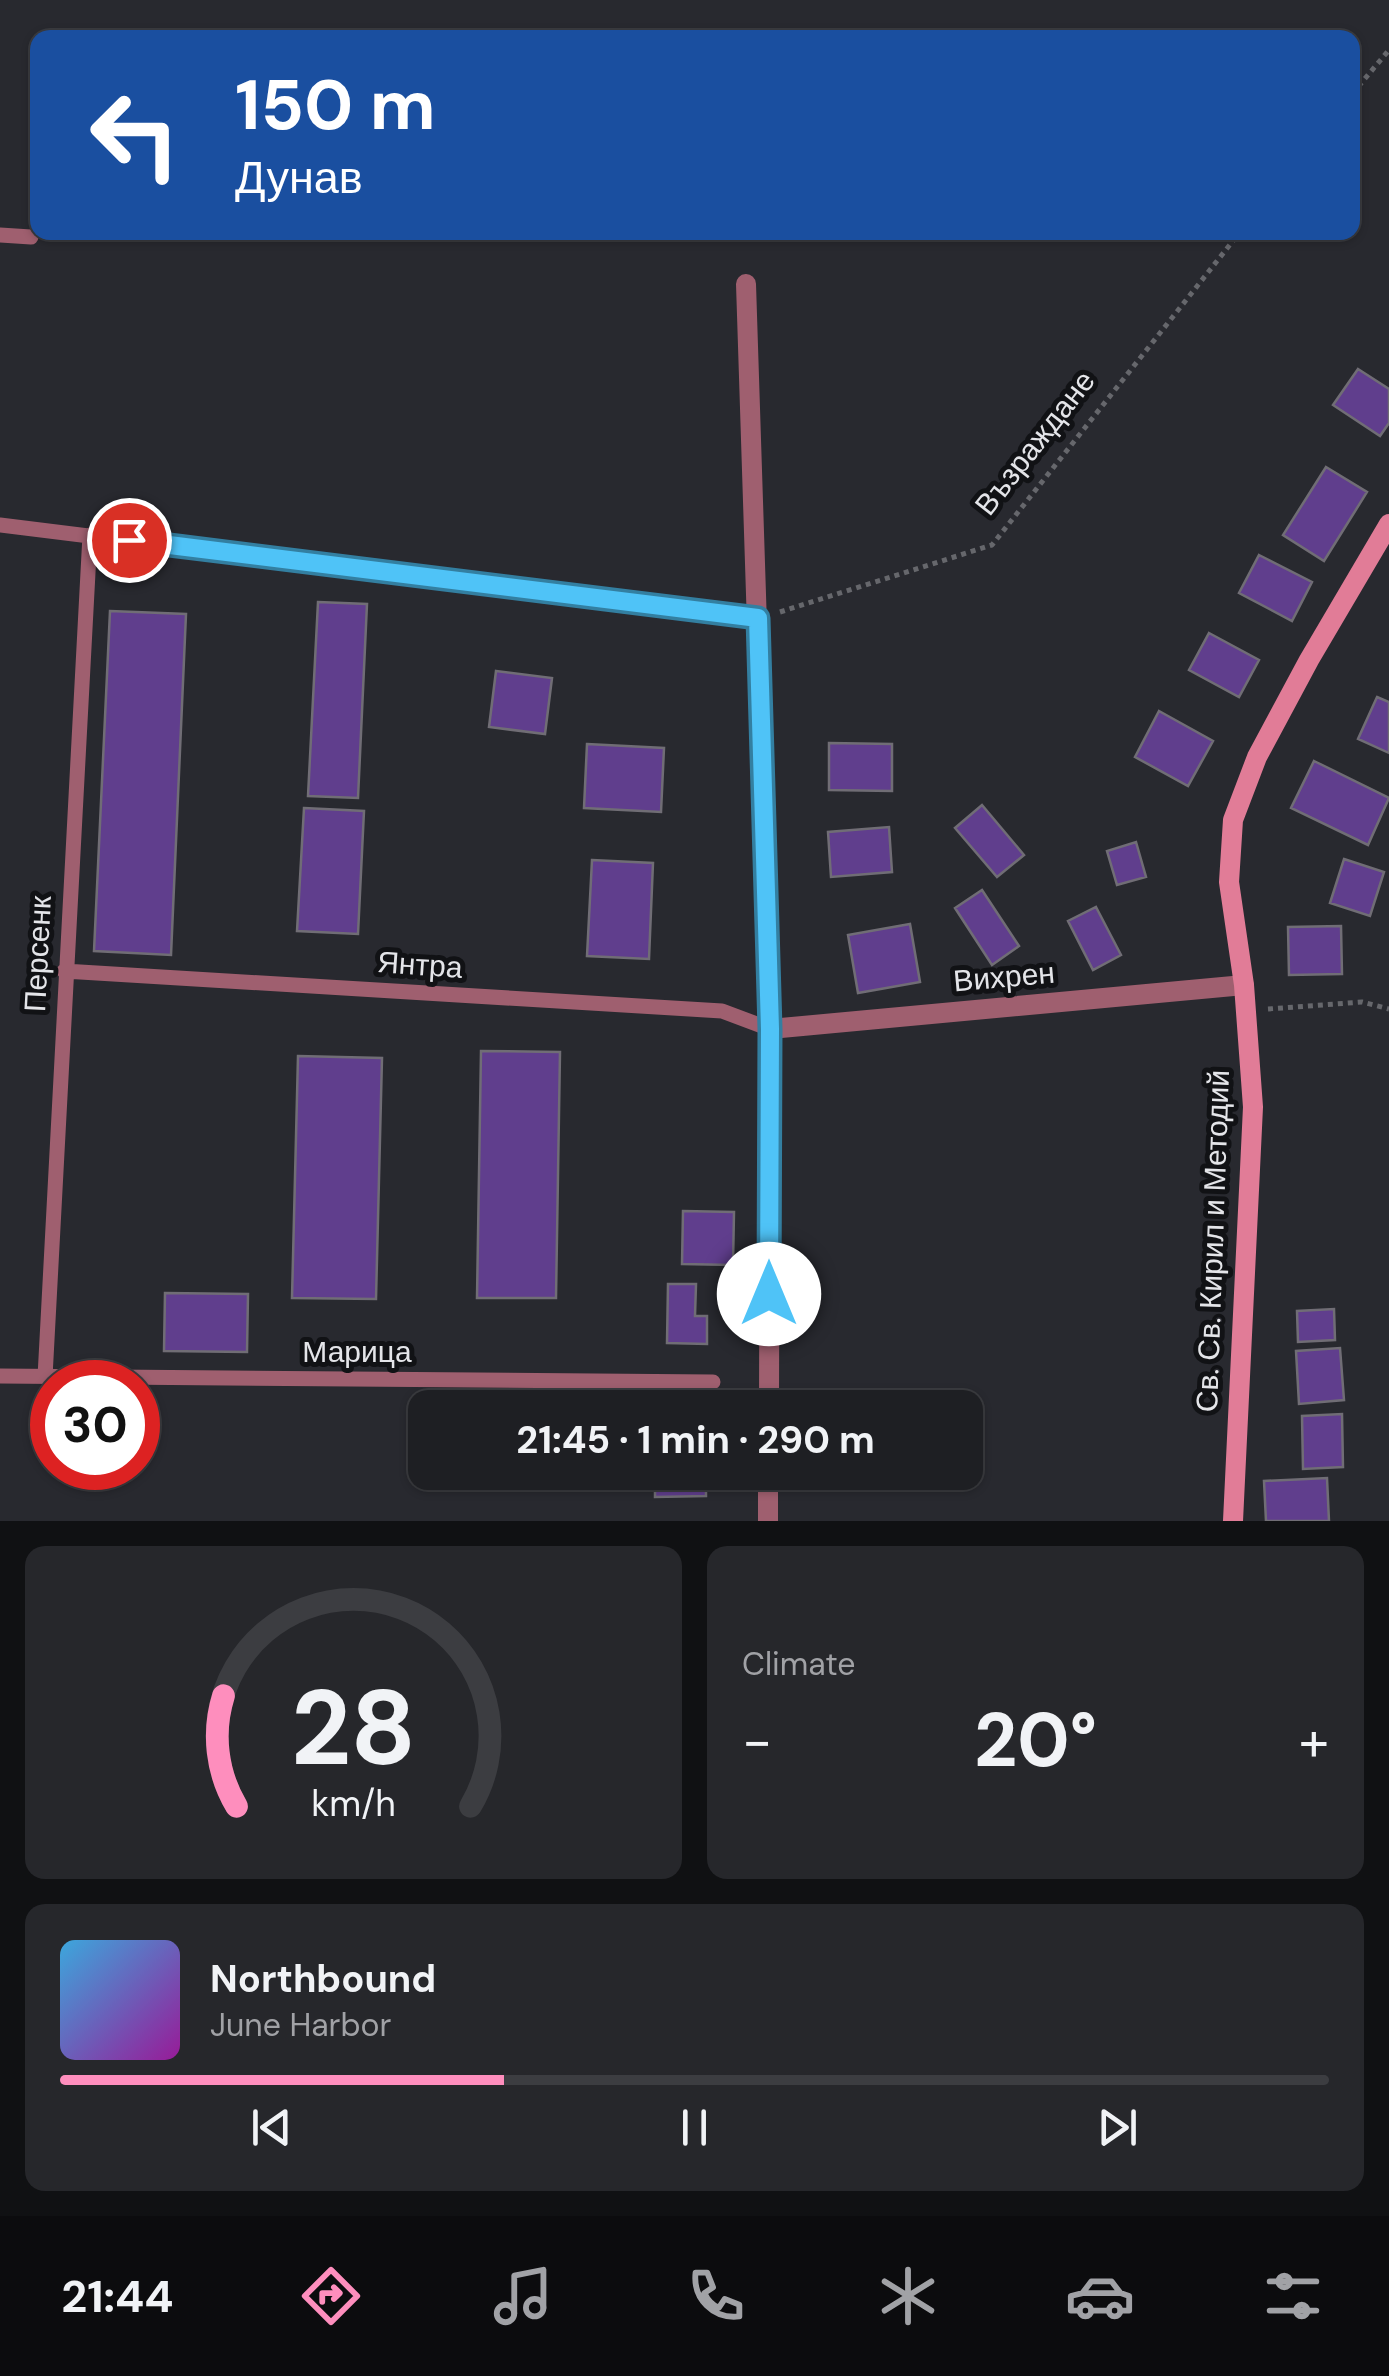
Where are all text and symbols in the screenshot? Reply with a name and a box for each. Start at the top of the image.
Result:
text: 150 m [235,60,436,151]
icon: left [70,70,200,200]
text: Дунав [235,148,363,207]
street label: Възраждане [966,362,1103,523]
pin [87,498,172,583]
icon: arrive [102,513,157,568]
street label: Персенк [15,894,60,1013]
street label: Янтра [376,942,464,987]
street label: Вихрен [952,953,1056,1000]
street label: Св. Св. Кирил и Методий [1187,1069,1238,1413]
position arrow [717,1242,821,1346]
street label: Марица [302,1332,412,1371]
speed limit sign: 30 [30,1360,160,1490]
text: 21:45 · 1 min · 290 m [516,1415,875,1465]
text: Climate [742,1643,856,1685]
text: 28 [291,1661,416,1796]
text: 20° [974,1692,1097,1789]
text: − [742,1705,772,1777]
text: + [1299,1705,1329,1777]
text: km/h [311,1781,396,1827]
text: Northbound [210,1954,436,2004]
text: June Harbor [210,2004,391,2046]
icon: previous [244,2100,299,2155]
icon: pause [667,2100,722,2155]
icon: next [1090,2100,1145,2155]
icon: directions [296,2261,366,2331]
icon: music [488,2261,558,2331]
icon: phone [681,2261,751,2331]
icon: climate [873,2261,943,2331]
icon: car [1065,2261,1135,2331]
icon: filters [1258,2261,1328,2331]
text: 21:44 [61,2267,173,2326]

